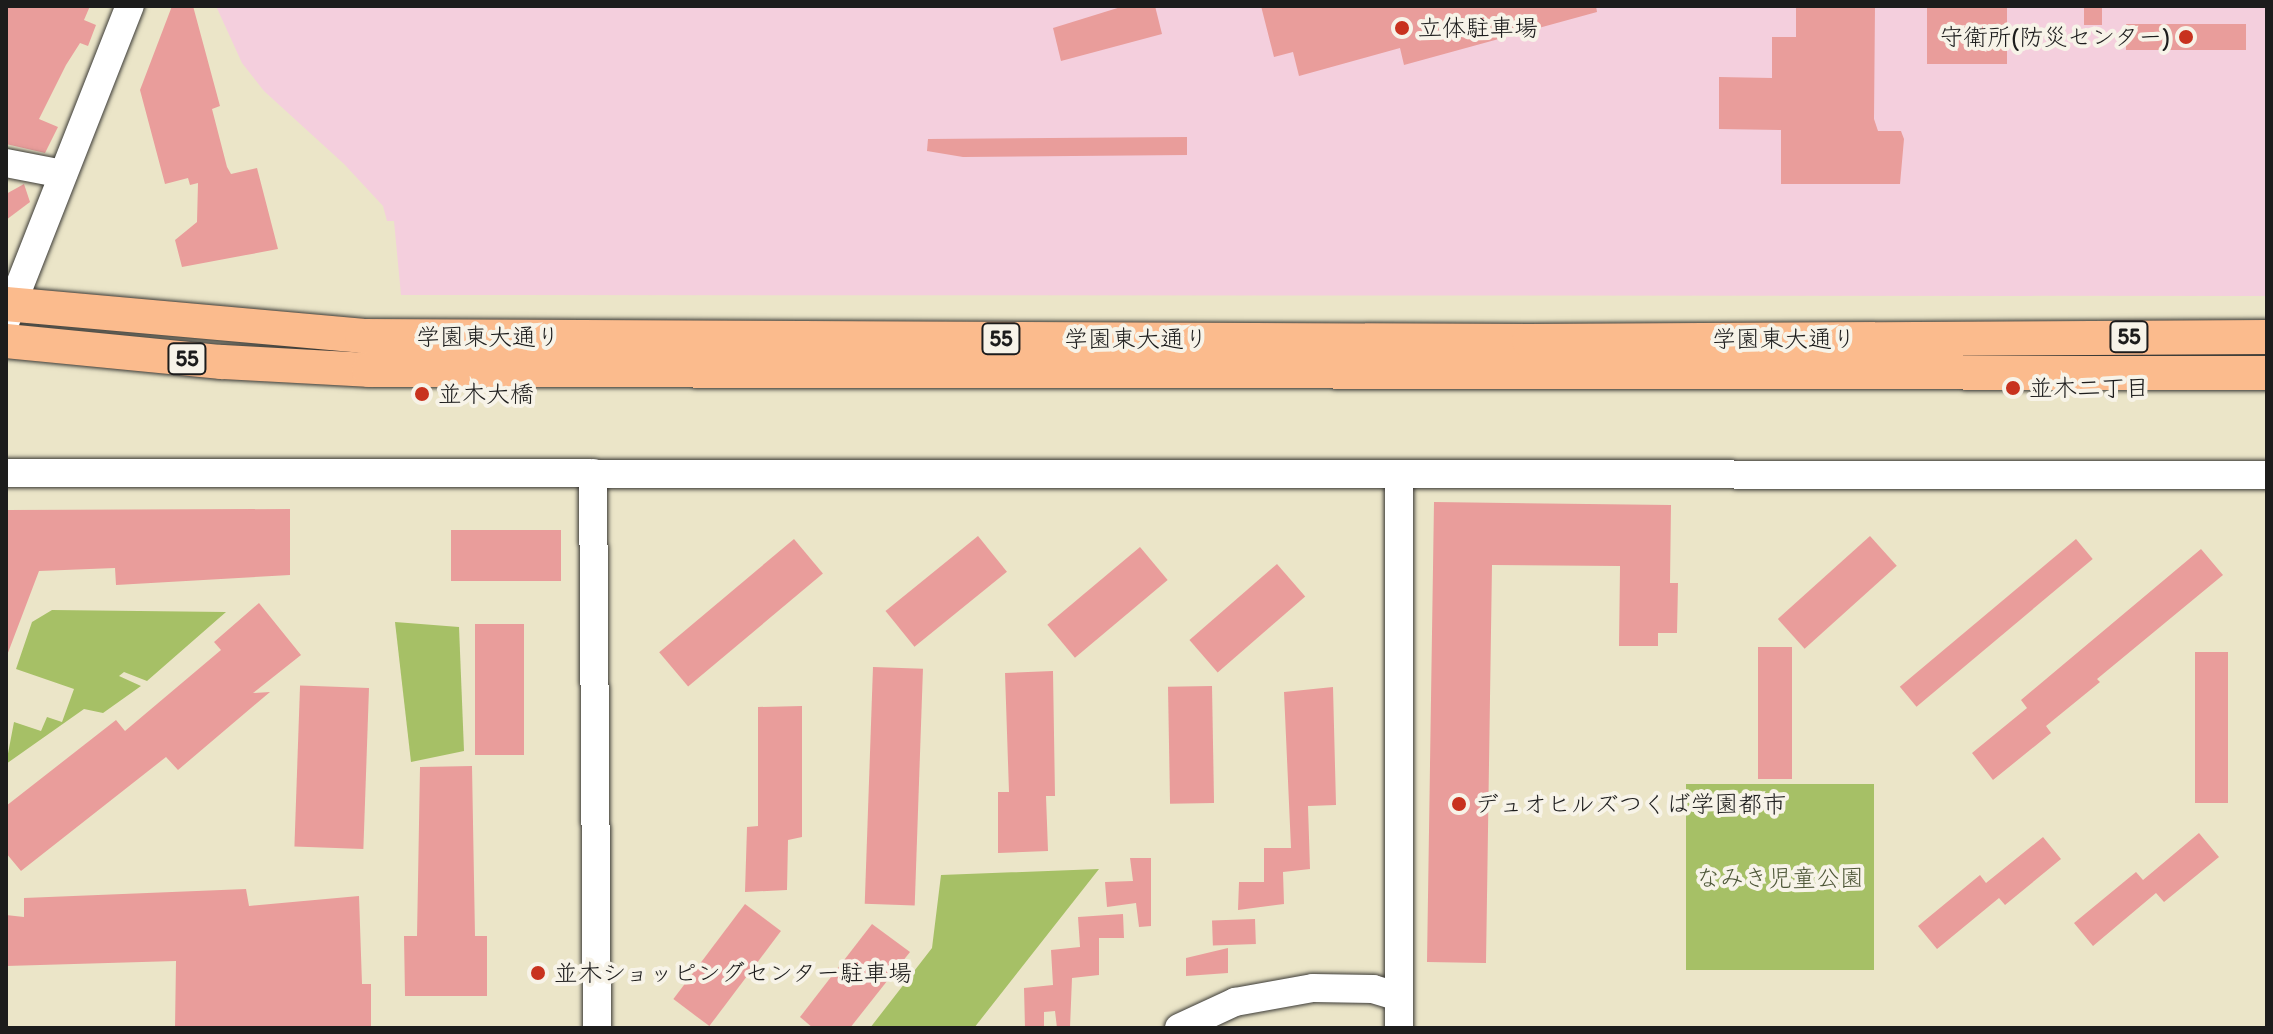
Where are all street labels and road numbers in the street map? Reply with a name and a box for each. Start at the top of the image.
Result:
road number: 55 [2109,319,2149,355]
road number: 55 [981,321,1021,357]
street label: 学園東大通り [416,323,560,351]
street label: 学園東大通り [1064,325,1208,353]
street label: 学園東大通り [1712,325,1856,353]
road number: 55 [167,341,207,377]

